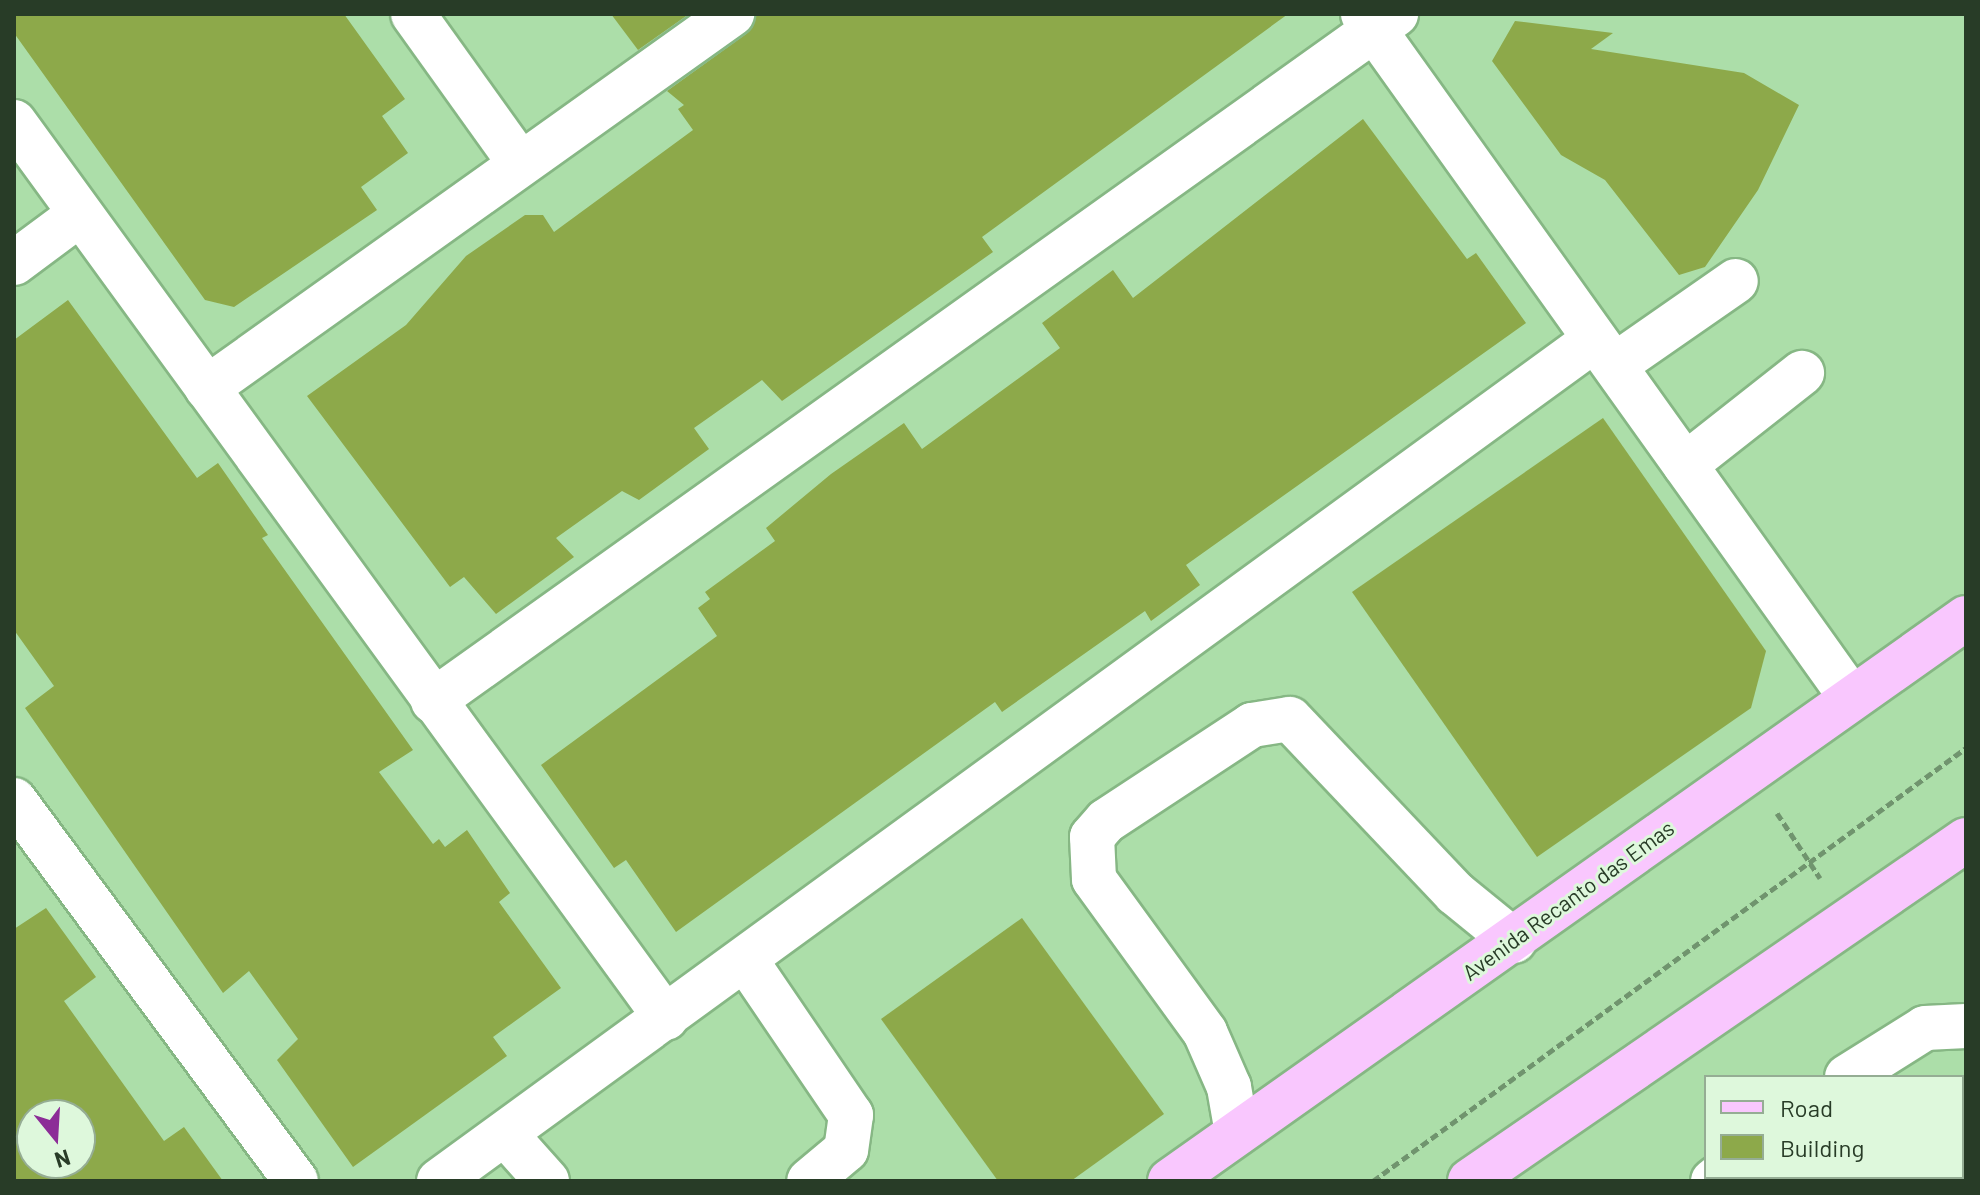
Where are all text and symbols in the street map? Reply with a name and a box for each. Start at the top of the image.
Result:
street label: Avenida Recanto das Emas [1457,814,1679,986]
legend [1704,1075,1964,1179]
text: Road [1780,1093,1833,1122]
north arrow [16,1099,96,1179]
text: Building [1780,1133,1864,1162]
text: N [52,1145,74,1175]

